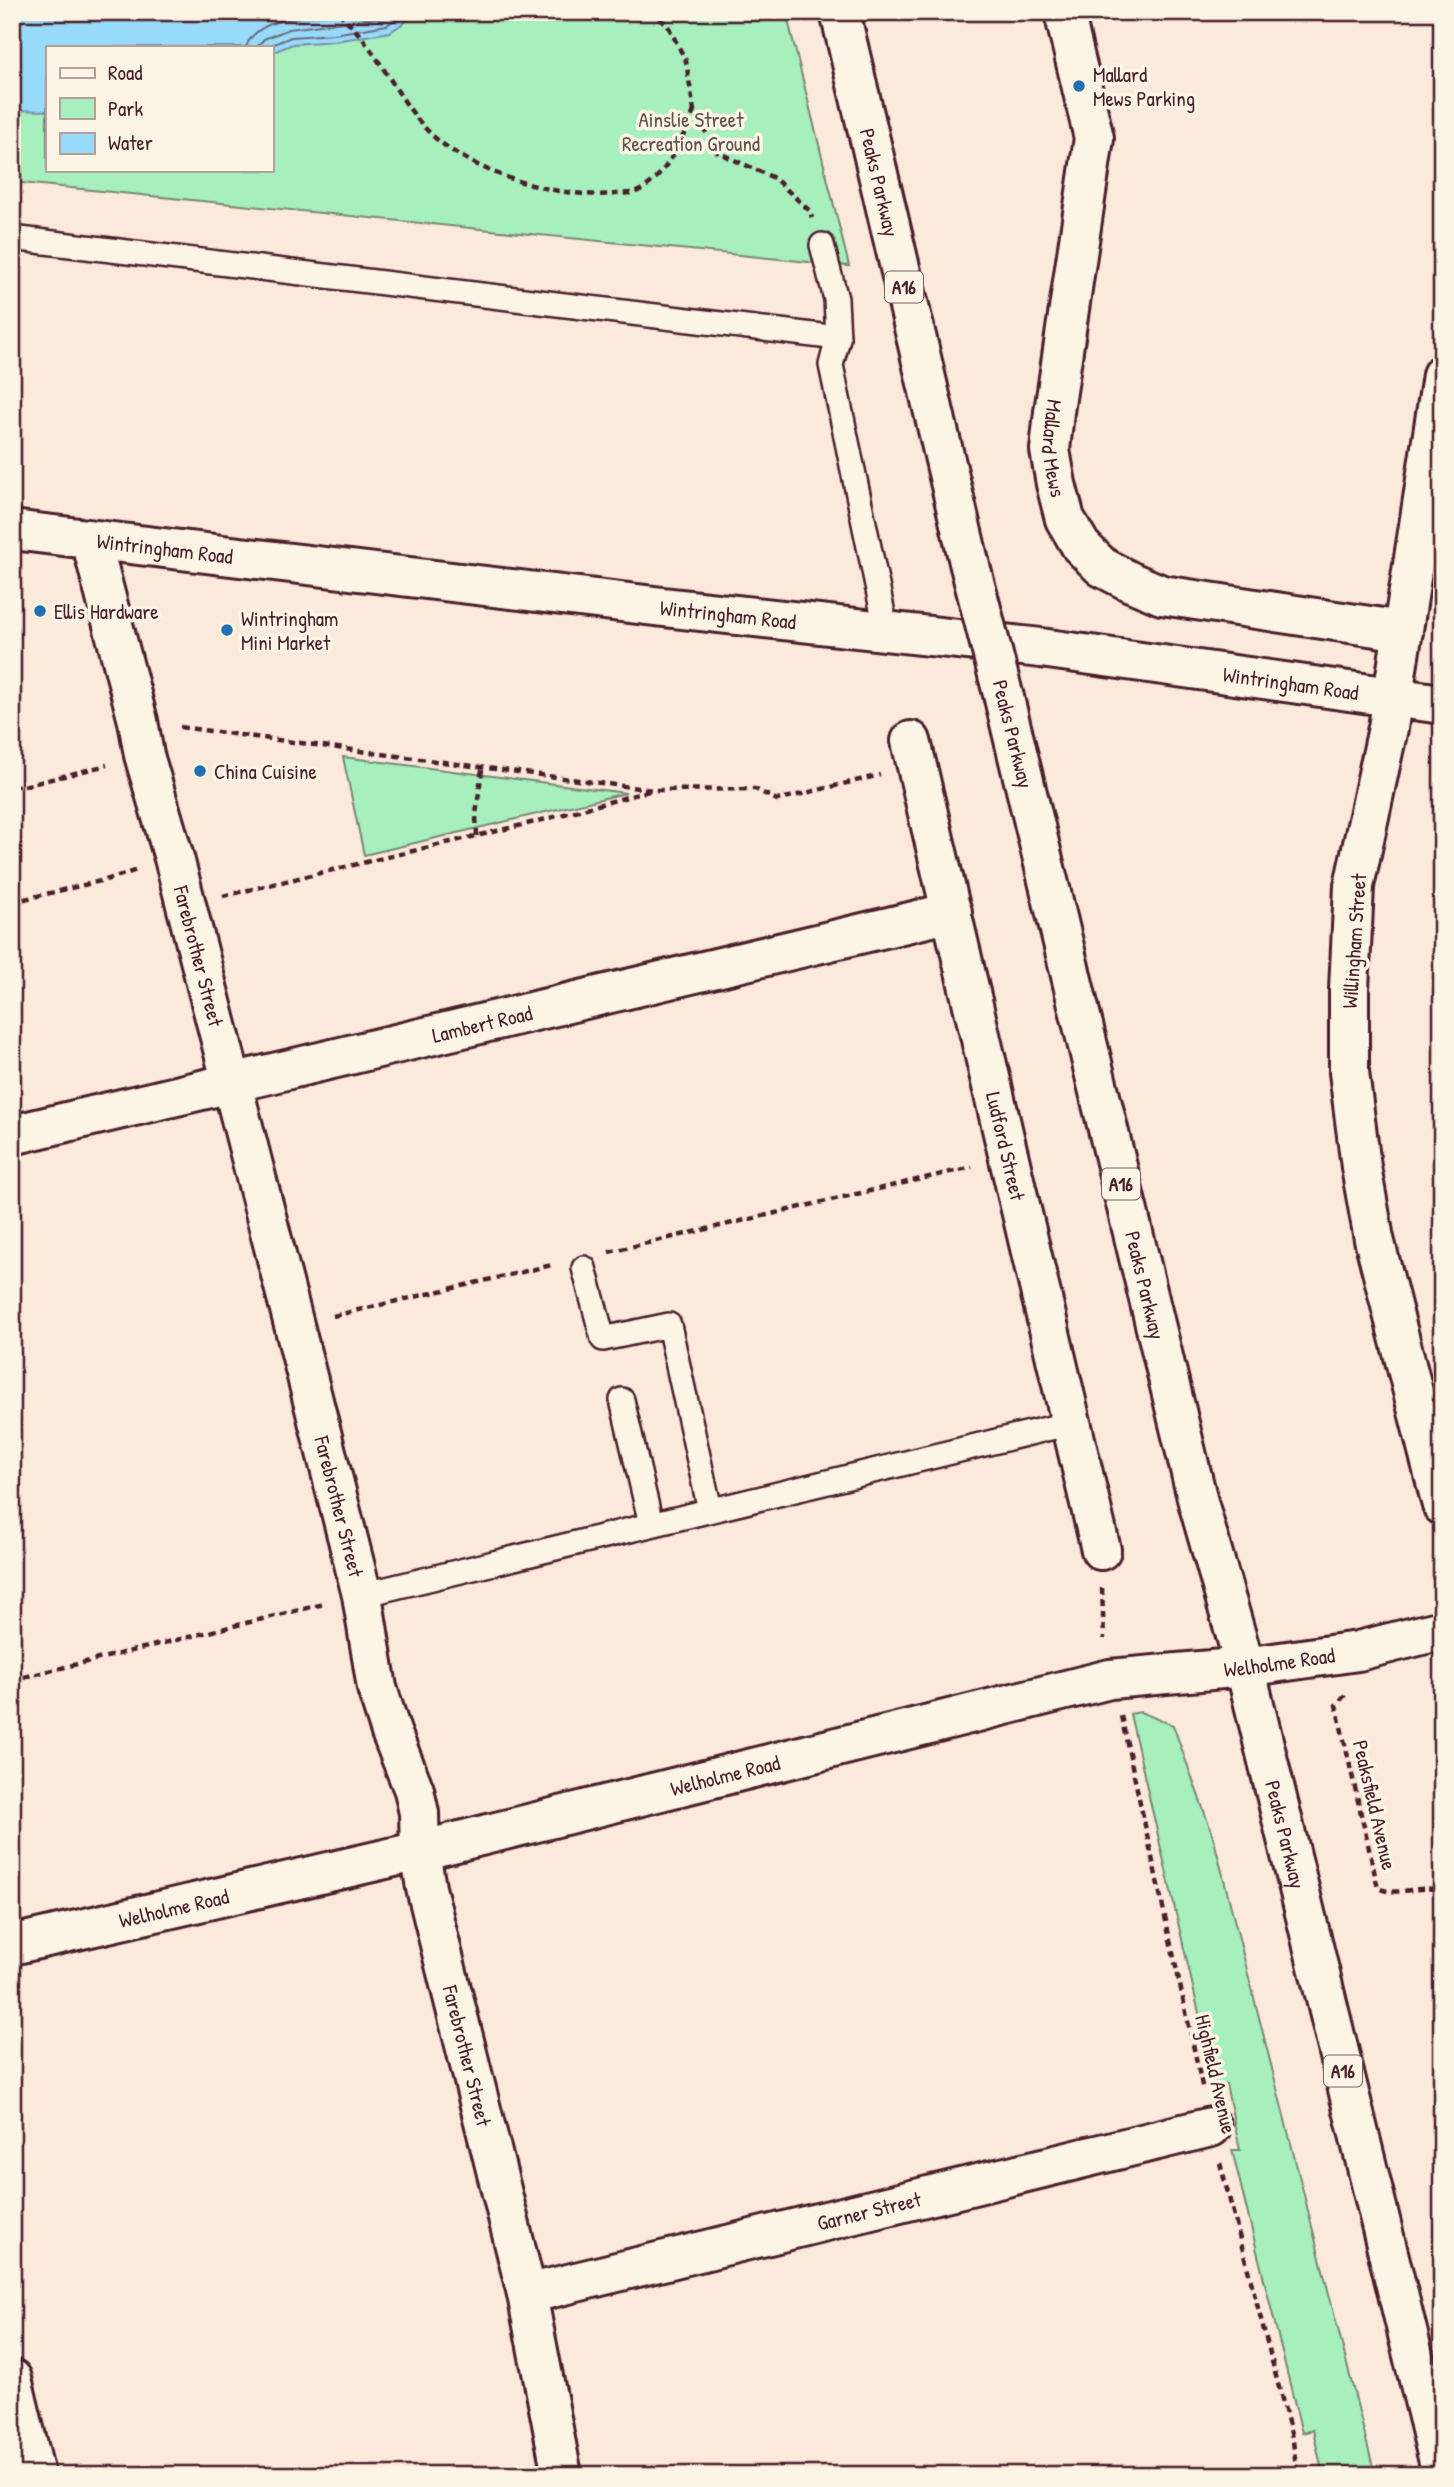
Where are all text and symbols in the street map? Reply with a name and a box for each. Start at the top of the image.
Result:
legend [46,46,273,172]
text: Road [108,58,142,87]
place label: Mallard Mews Parking [1093,60,1195,113]
marker: Mallard Mews Parking [1071,78,1087,94]
text: Park [108,94,143,123]
park label: Ainslie Street Recreation Ground [622,105,760,158]
street label: Peaks Parkway [853,125,907,240]
text: Water [108,128,153,157]
road number: A16 [885,272,923,302]
street label: Mallard Mews [1035,398,1073,500]
street label: Wintringham Road [95,526,235,571]
street label: Wintringham Road [659,592,798,636]
place label: Ellis Hardware [54,597,159,626]
marker: Ellis Hardware [32,603,48,619]
place label: Wintringham Mini Market [241,604,338,657]
marker: Wintringham Mini Market [219,622,235,638]
street label: Wintringham Road [1221,659,1361,707]
street label: Peaks Parkway [986,677,1040,791]
place label: China Cuisine [214,757,317,786]
marker: China Cuisine [192,763,208,779]
street label: Willingham Street [1335,872,1373,1009]
street label: Farebrother Street [167,882,231,1030]
street label: Lambert Road [429,998,535,1049]
street label: Ludford Street [979,1089,1033,1204]
road number: A16 [1102,1168,1140,1200]
street label: Peaks Parkway [1119,1228,1173,1342]
street label: Farebrother Street [308,1432,372,1580]
street label: Welholme Road [1223,1640,1337,1683]
street label: Peaksfield Avenue [1346,1737,1404,1873]
street label: Welholme Road [667,1747,783,1803]
street label: Peaks Parkway [1259,1777,1313,1892]
street label: Welholme Road [116,1881,231,1934]
street label: Farebrother Street [436,1981,499,2130]
street label: Highfield Avenue [1188,2012,1244,2136]
road number: A16 [1324,2056,1362,2086]
street label: Garner Street [814,2184,925,2237]

